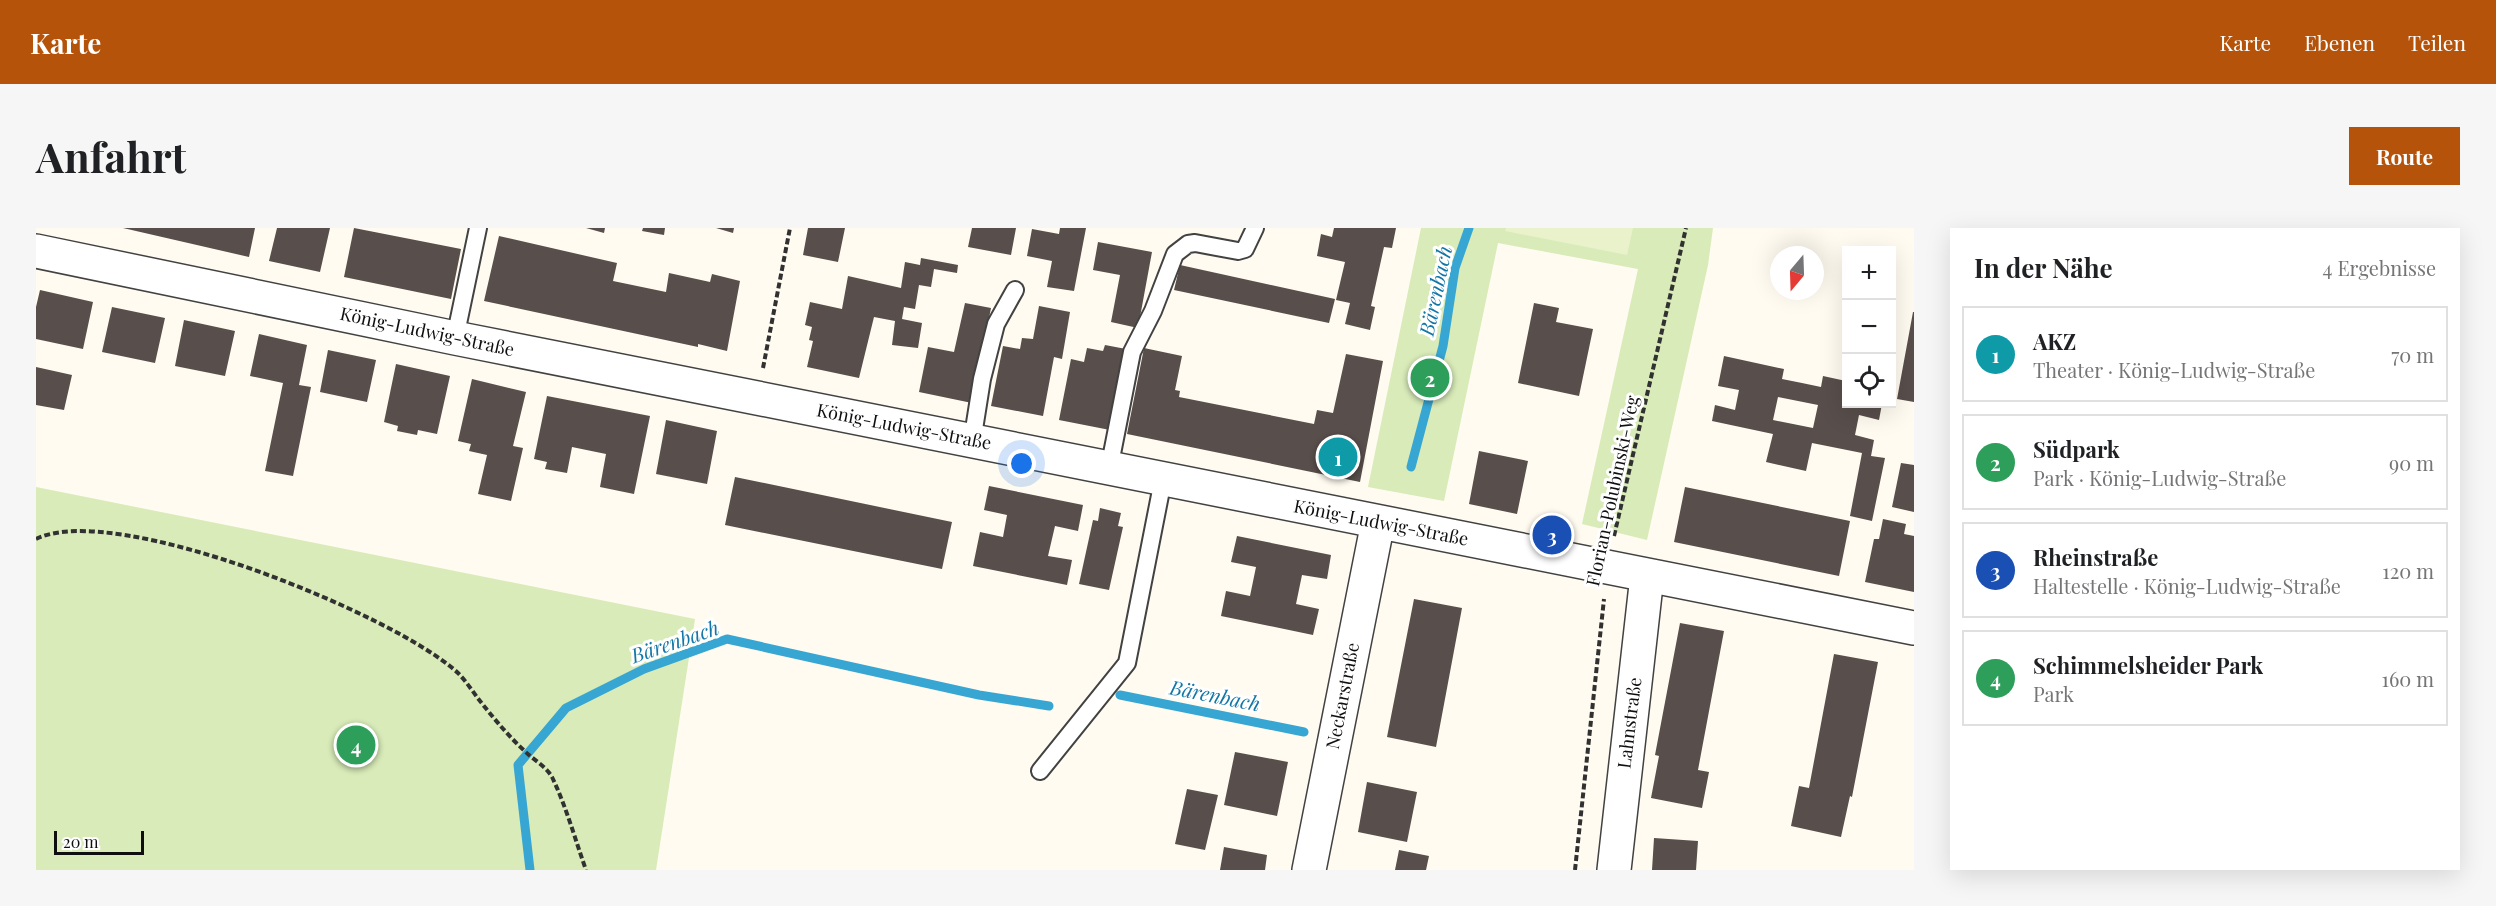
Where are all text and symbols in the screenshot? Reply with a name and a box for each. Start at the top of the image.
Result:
text: Karte [30,24,101,61]
text: Karte [2220,28,2271,56]
text: Ebenen [2304,28,2375,56]
text: Teilen [2408,28,2466,56]
button: Route [2349,127,2460,185]
text: Anfahrt [36,128,186,184]
water label: Bärenbach [1412,243,1457,339]
north arrow [1770,246,1824,300]
map controls [1842,246,1896,408]
button: + [1842,246,1896,300]
text: In der Nähe [1974,250,2113,285]
text: 4 Ergebnisse [2323,254,2436,281]
button: − [1842,300,1896,354]
street label: König-Ludwig-Straße [338,301,517,361]
text: AKZ [2033,326,2076,356]
text: 1 [1992,341,1999,368]
text: 70 m [2391,341,2434,368]
button: locate [1842,354,1896,408]
pin: 2 [1410,356,1450,400]
text: Theater · König-Ludwig-Straße [2033,356,2315,383]
street label: Florian-Polubinski-Weg [1580,393,1644,588]
street label: König-Ludwig-Straße [815,397,994,455]
pin: 1 [1318,434,1358,480]
text: Südpark [2033,434,2120,464]
your location [1007,449,1036,478]
text: 2 [1990,449,2001,476]
text: 90 m [2389,449,2434,476]
text: Park · König-Ludwig-Straße [2033,464,2286,491]
street label: König-Ludwig-Straße [1292,493,1471,551]
pin: 3 [1532,512,1572,558]
text: Rheinstraße [2033,542,2158,572]
text: 3 [1991,557,2000,584]
text: 120 m [2382,557,2434,584]
text: Haltestelle · König-Ludwig-Straße [2033,572,2341,599]
water label: Bärenbach [626,613,722,669]
street label: Neckarstraße [1320,641,1364,751]
text: Schimmelsheider Park [2033,650,2263,680]
text: 4 [1990,665,2001,692]
text: 160 m [2382,665,2434,692]
water label: Bärenbach [1167,672,1263,716]
street label: Lahnstraße [1611,676,1647,770]
text: Park [2033,680,2074,707]
pin: 4 [336,722,376,768]
scale bar [54,828,144,856]
text: 20 m [63,831,98,852]

